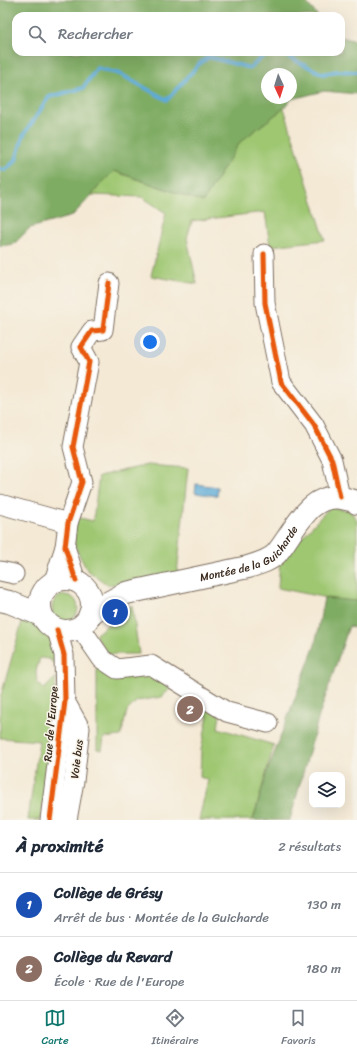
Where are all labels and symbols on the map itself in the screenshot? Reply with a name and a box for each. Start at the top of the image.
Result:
north arrow [261,68,297,104]
your location [140,332,160,352]
street label: Montée de la Guicharde [198,521,303,587]
pin: 1 [102,597,128,627]
street label: Rue de l'Europe [38,685,64,762]
pin: 2 [177,694,203,724]
street label: Voie bus [65,737,89,780]

